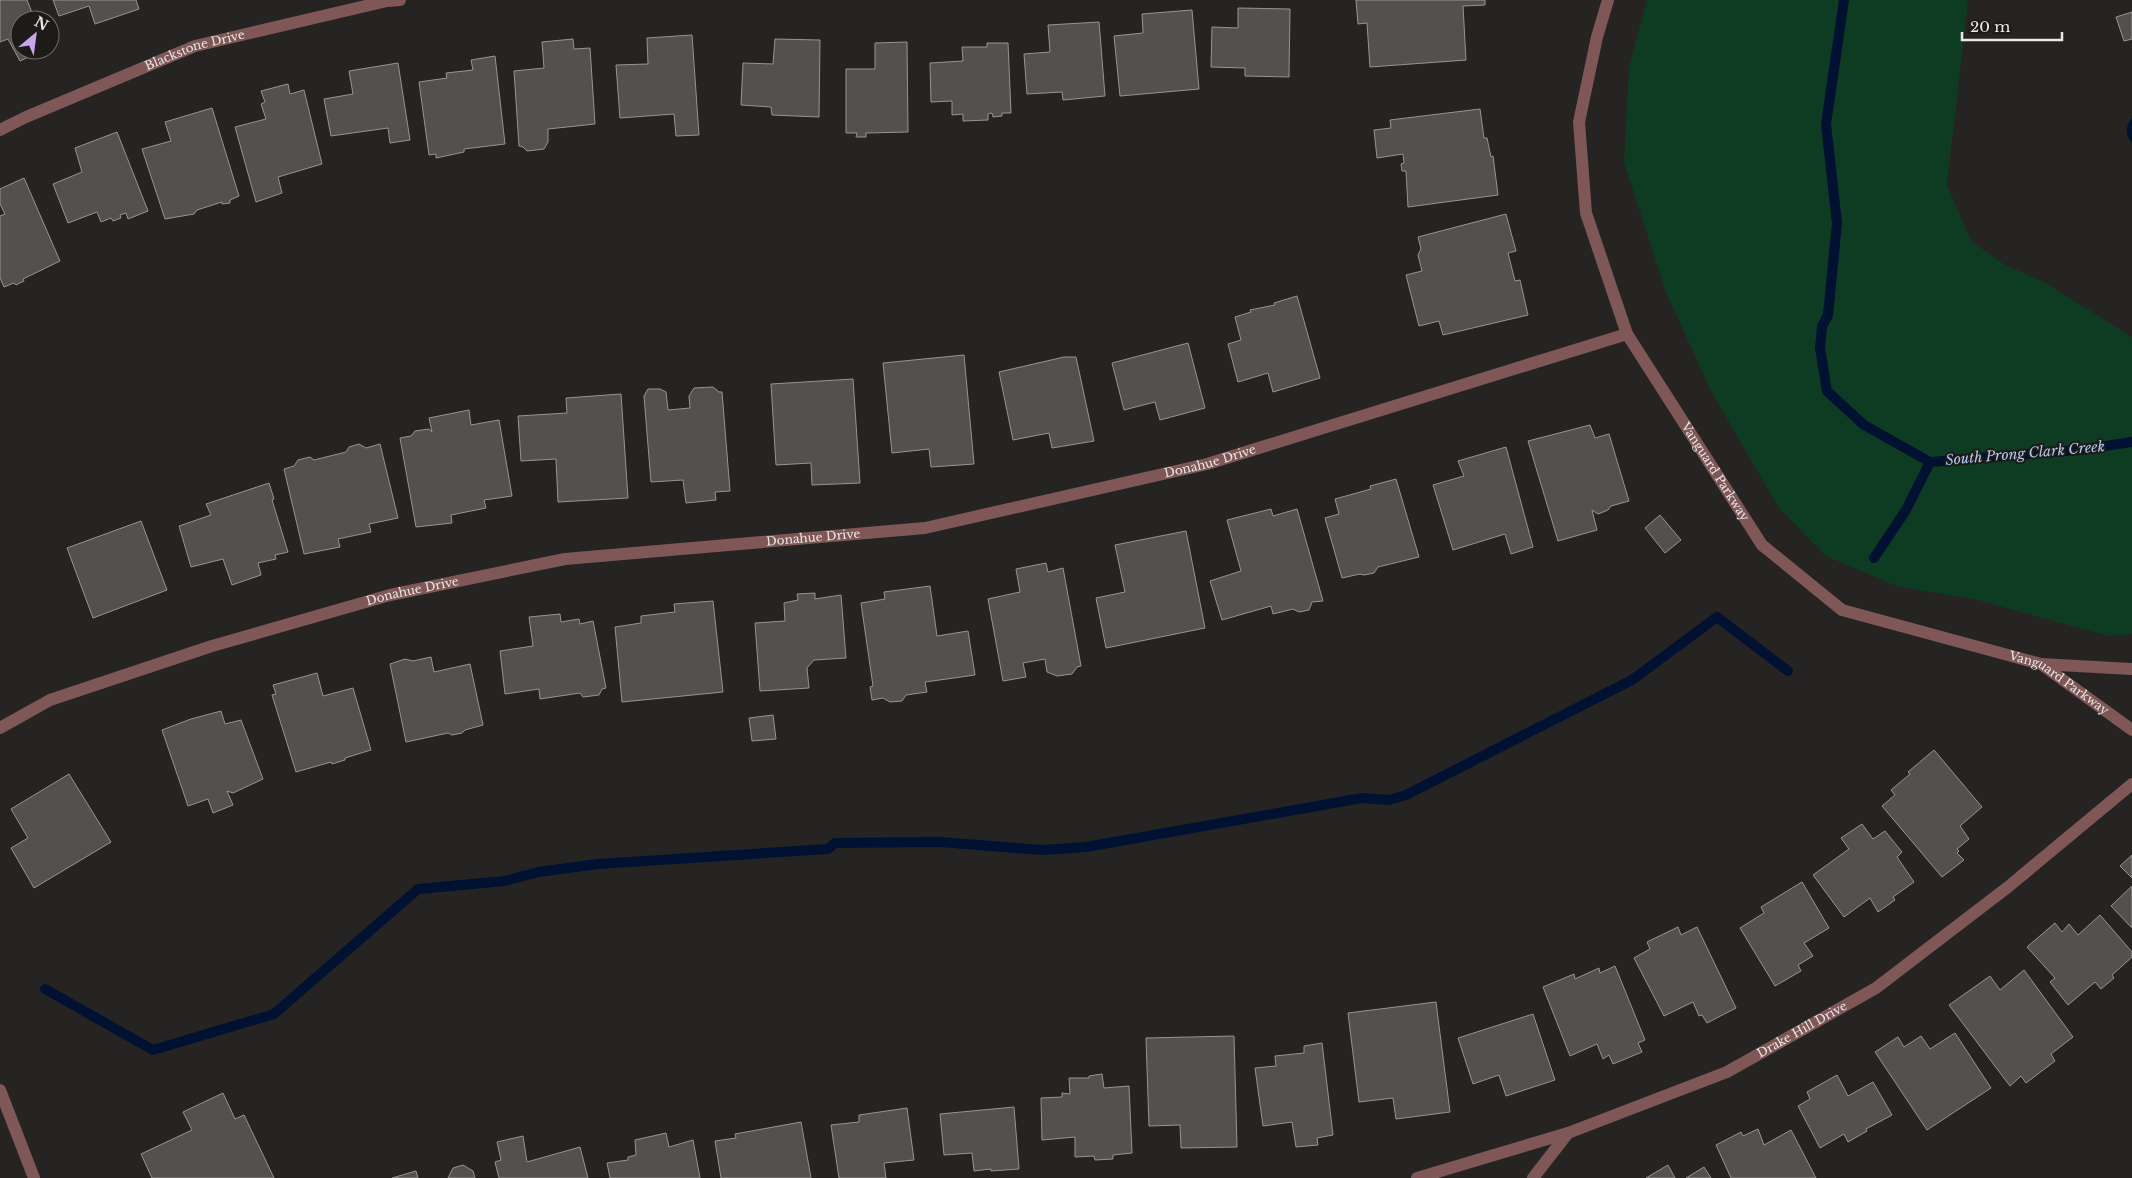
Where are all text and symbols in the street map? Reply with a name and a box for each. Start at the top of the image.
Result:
north arrow [10,10,60,60]
scale bar [1962,10,2062,42]
text: N [31,13,51,35]
text: 20 m [1970,17,2010,36]
street label: Blackstone Drive [142,27,246,73]
street label: Vanguard Parkway [1678,418,1753,524]
water label: South Prong Clark Creek [1945,437,2105,469]
street label: Donahue Drive [1163,441,1258,480]
street label: Donahue Drive [765,526,861,549]
street label: Donahue Drive [364,573,460,608]
street label: Vanguard Parkway [2007,648,2112,718]
street label: Drake Hill Drive [1754,998,1850,1061]

